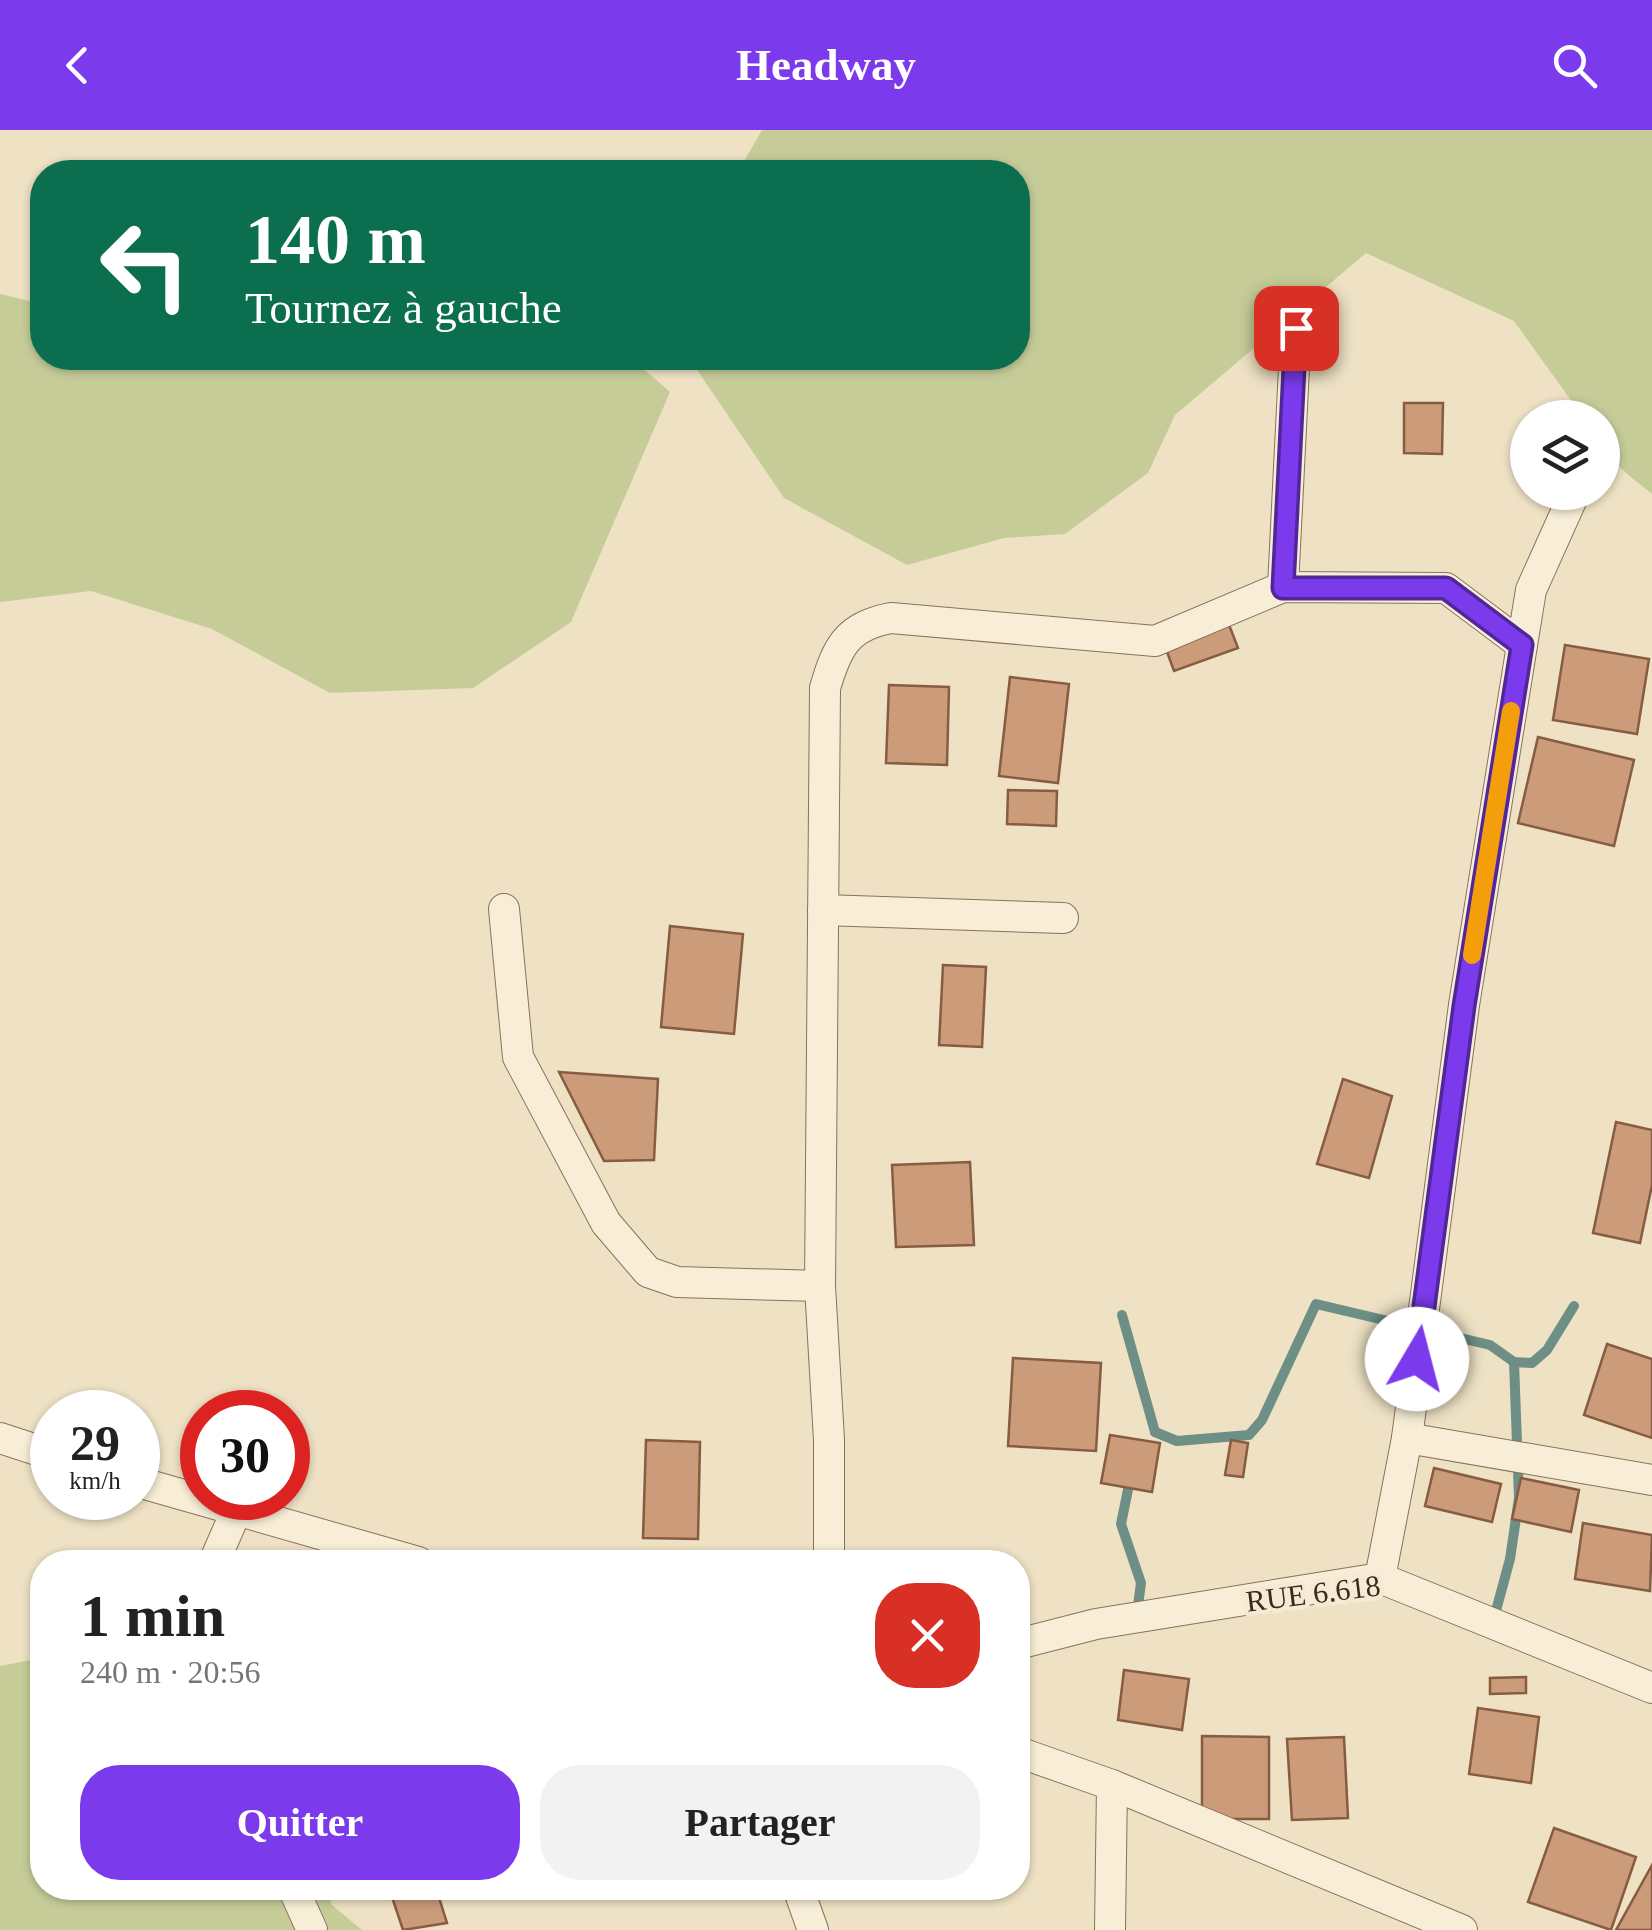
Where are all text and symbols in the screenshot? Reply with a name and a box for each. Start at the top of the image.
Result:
icon: back [50,38,105,93]
icon: search [1547,38,1602,93]
text: Headway [736,40,916,90]
icon: left [80,200,210,330]
text: 140 m [245,201,426,278]
text: Tournez à gauche [245,283,562,333]
pin [1254,286,1339,371]
icon: arrive [1269,301,1324,356]
map controls [1510,400,1620,510]
button: layers [1510,400,1620,510]
position arrow [1365,1307,1469,1411]
speed limit sign: 30 [180,1390,310,1520]
text: 29 [70,1415,120,1471]
text: km/h [69,1467,121,1494]
street label: RUE 6.618 [1244,1568,1382,1618]
text: 1 min [80,1583,225,1649]
button: close [875,1583,980,1688]
text: 240 m · 20:56 [80,1654,260,1690]
button: Quitter [80,1765,520,1880]
button: Partager [540,1765,980,1880]

